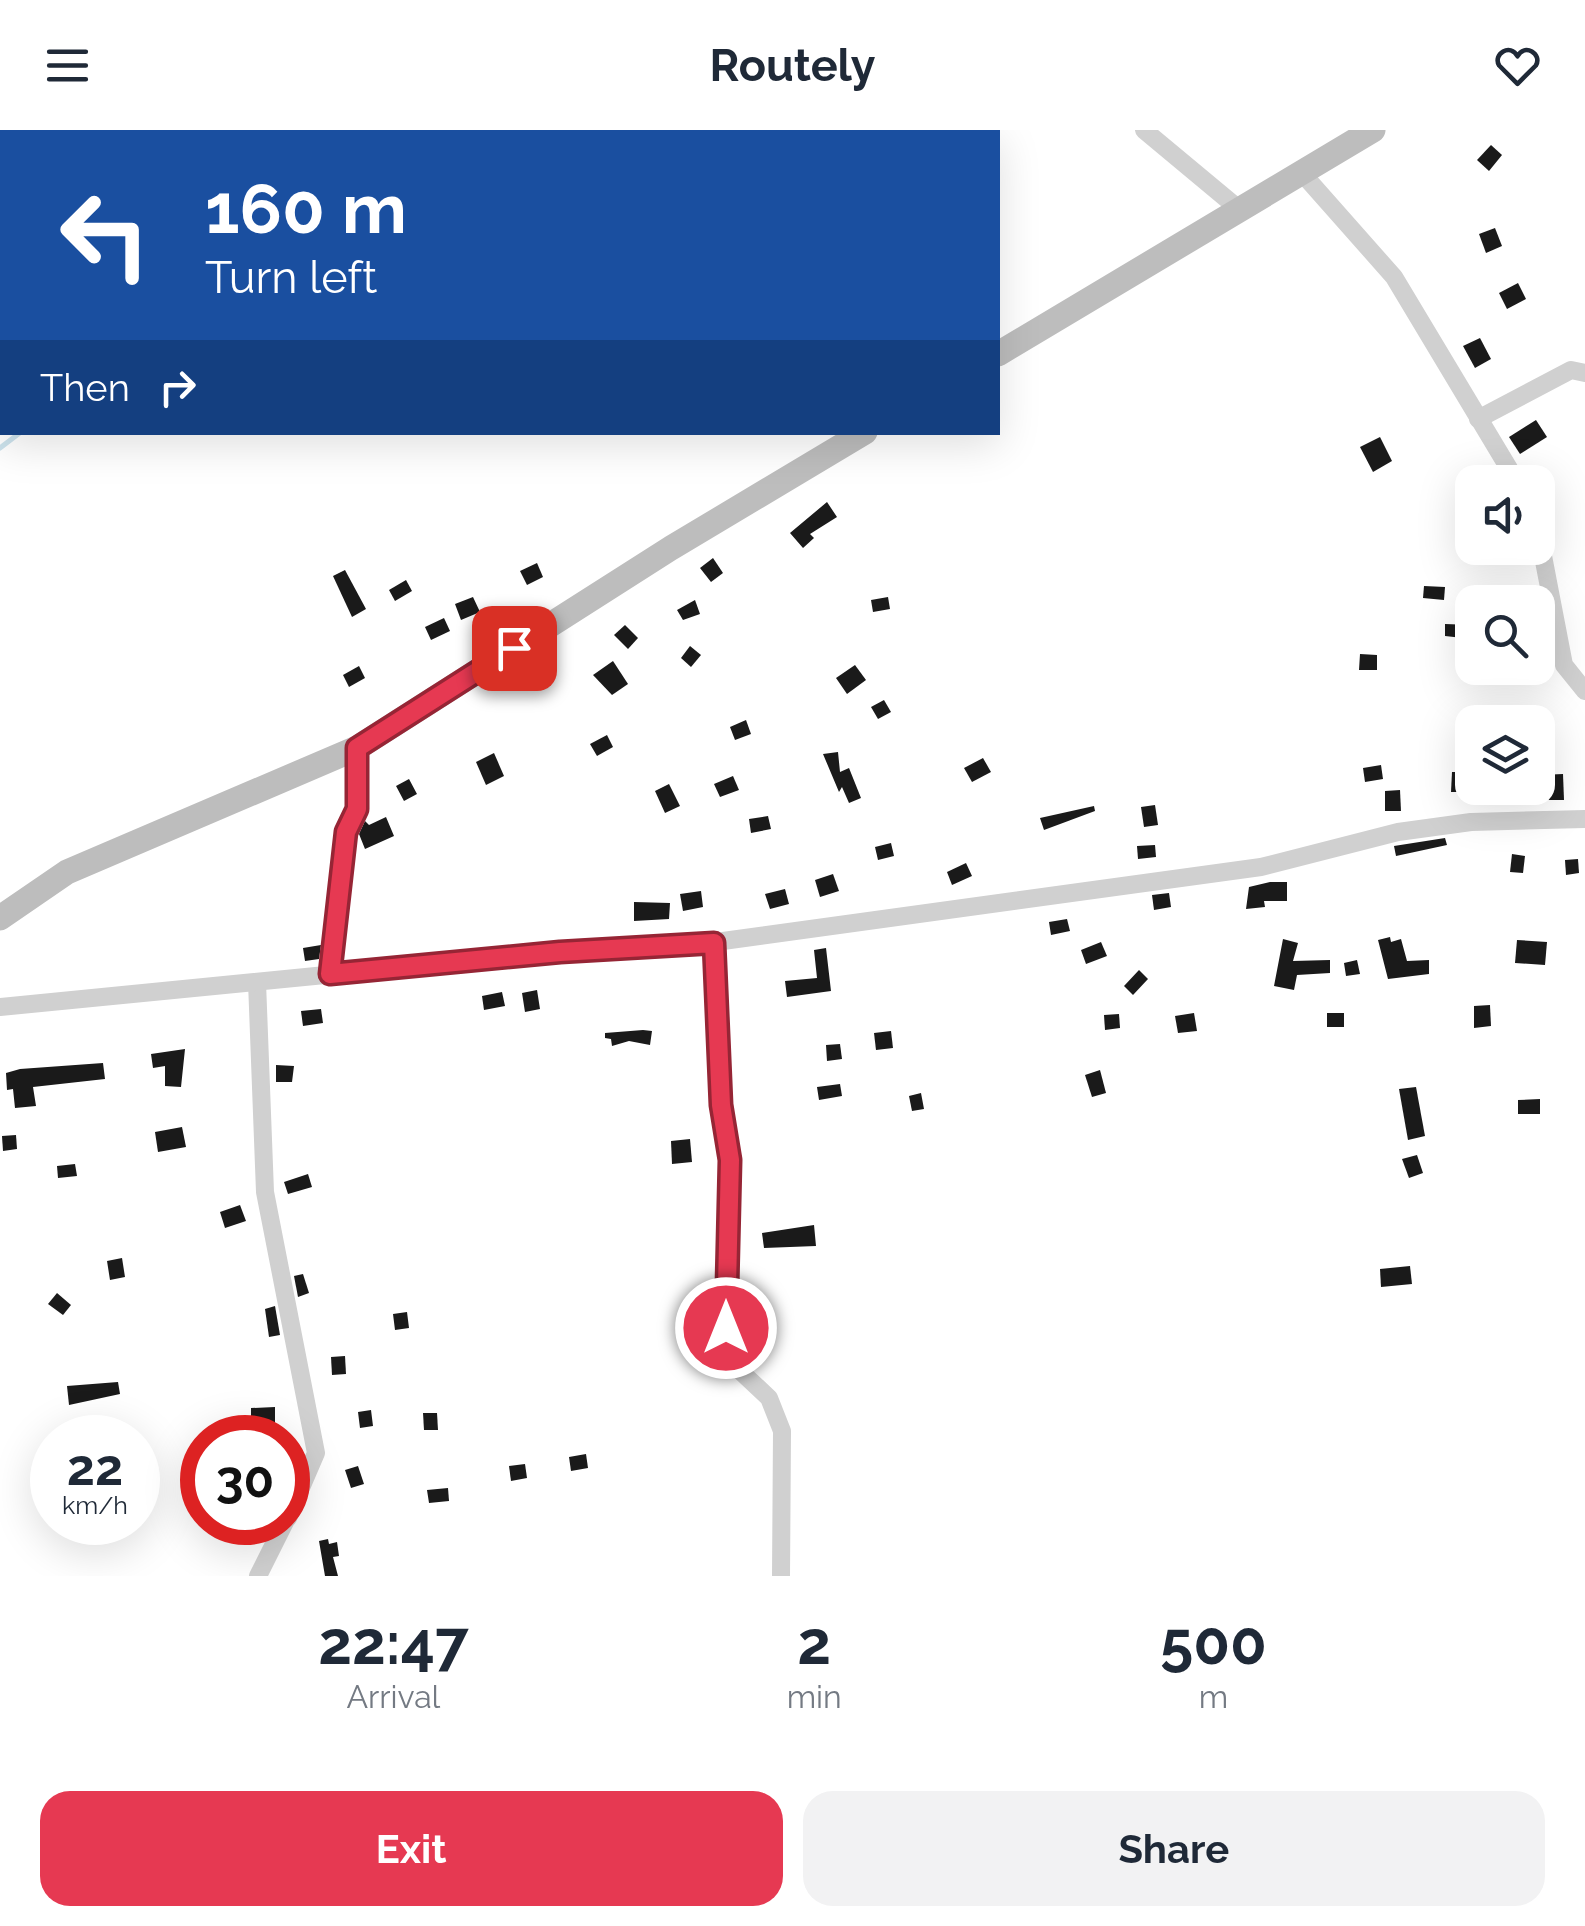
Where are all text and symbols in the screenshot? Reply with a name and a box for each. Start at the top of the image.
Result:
icon: menu [40,38,95,93]
icon: heart [1490,38,1545,93]
text: Routely [710,39,875,92]
text: 160 m [205,167,407,249]
icon: left [40,170,170,300]
text: Turn left [205,251,377,304]
icon: right [150,360,205,415]
text: Then [40,365,130,410]
map controls [1455,465,1555,805]
button: sound [1455,465,1555,565]
button: search [1455,585,1555,685]
pin [472,606,557,691]
icon: arrive [487,621,542,676]
button: layers [1455,705,1555,805]
position arrow [674,1276,778,1380]
speed limit sign: 30 [180,1415,310,1545]
text: 22 [67,1438,123,1497]
text: km/h [62,1490,128,1520]
text: 22:47 [318,1608,469,1678]
text: 2 [797,1608,831,1678]
text: 500 [1160,1608,1267,1678]
text: Arrival [346,1678,440,1715]
text: min [787,1678,842,1715]
text: m [1199,1678,1228,1715]
button: Exit [40,1791,783,1906]
button: Share [803,1791,1545,1906]

